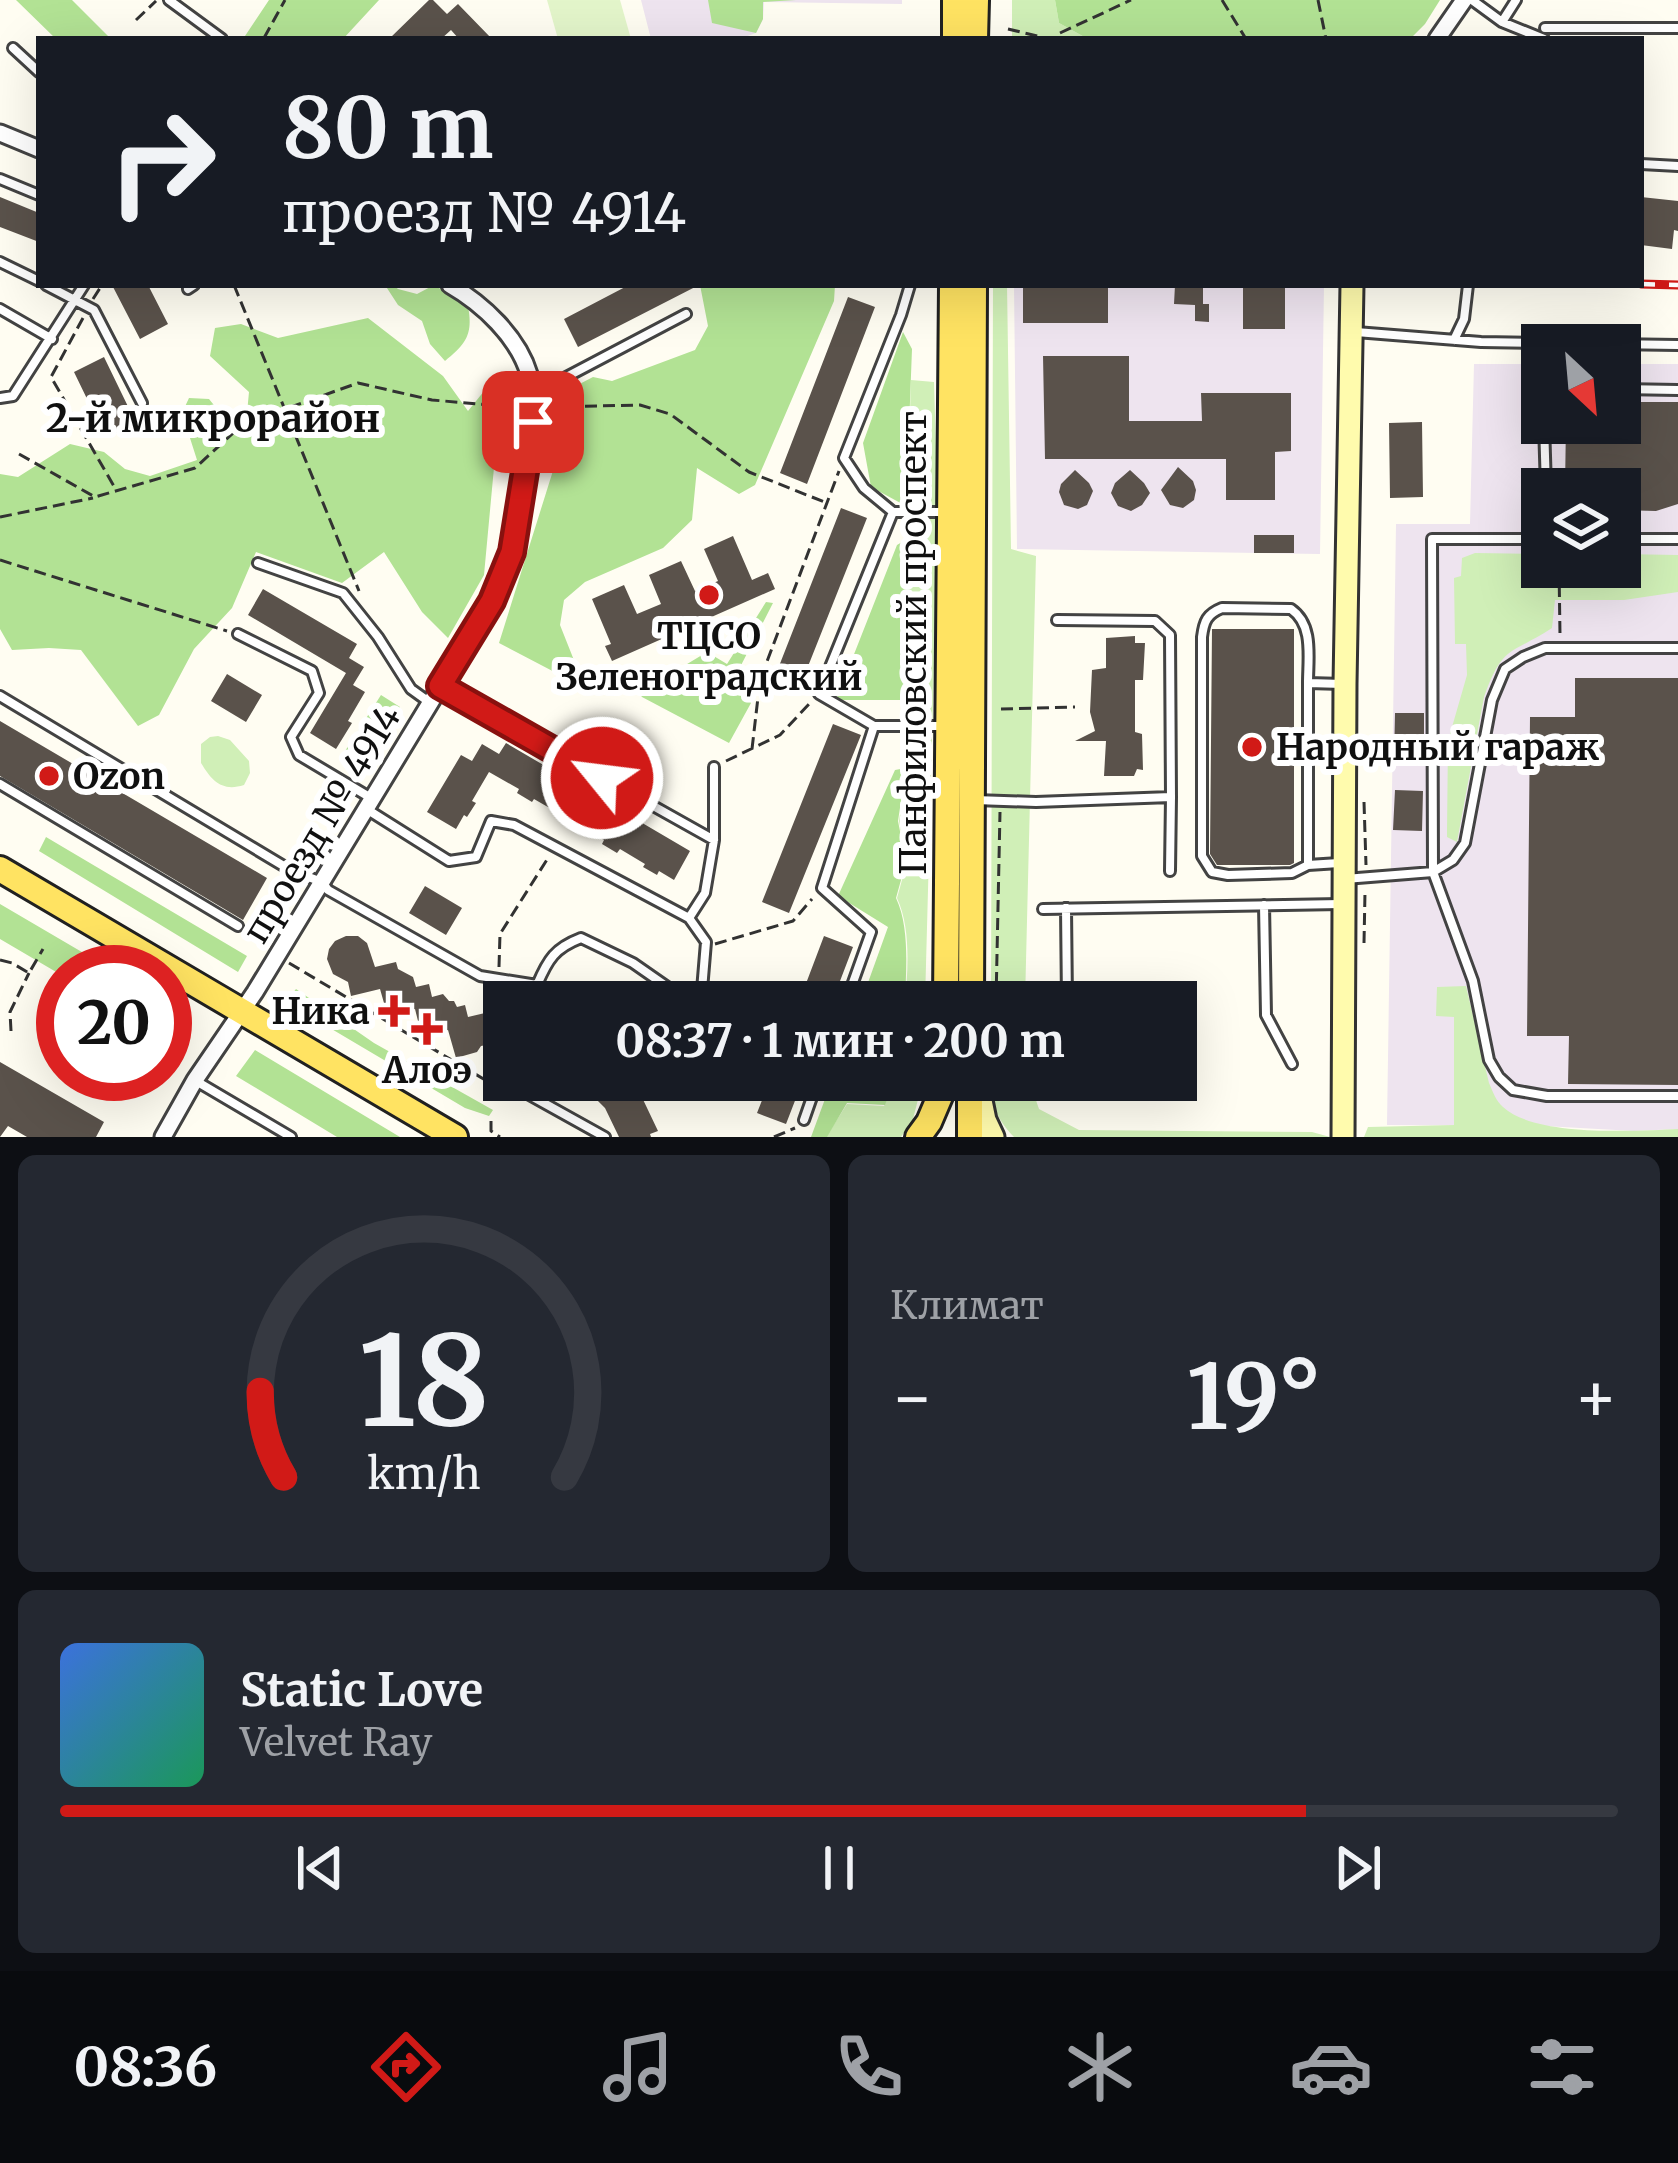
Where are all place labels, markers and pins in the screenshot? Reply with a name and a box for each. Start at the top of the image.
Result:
pin [482,371,584,473]
marker: ТЦСО Зеленоградский [696,582,722,608]
place label: ТЦСО Зеленоградский [555,614,863,700]
place label: Народный гараж [1276,725,1599,770]
marker: Народный гараж [1239,734,1265,760]
place label: Ozon [73,754,165,799]
marker: Ozon [36,763,62,789]
place label: Ника [272,989,370,1034]
marker: Ника [381,998,407,1024]
marker: Алоэ [414,1016,440,1042]
place label: Алоэ [381,1048,472,1093]

